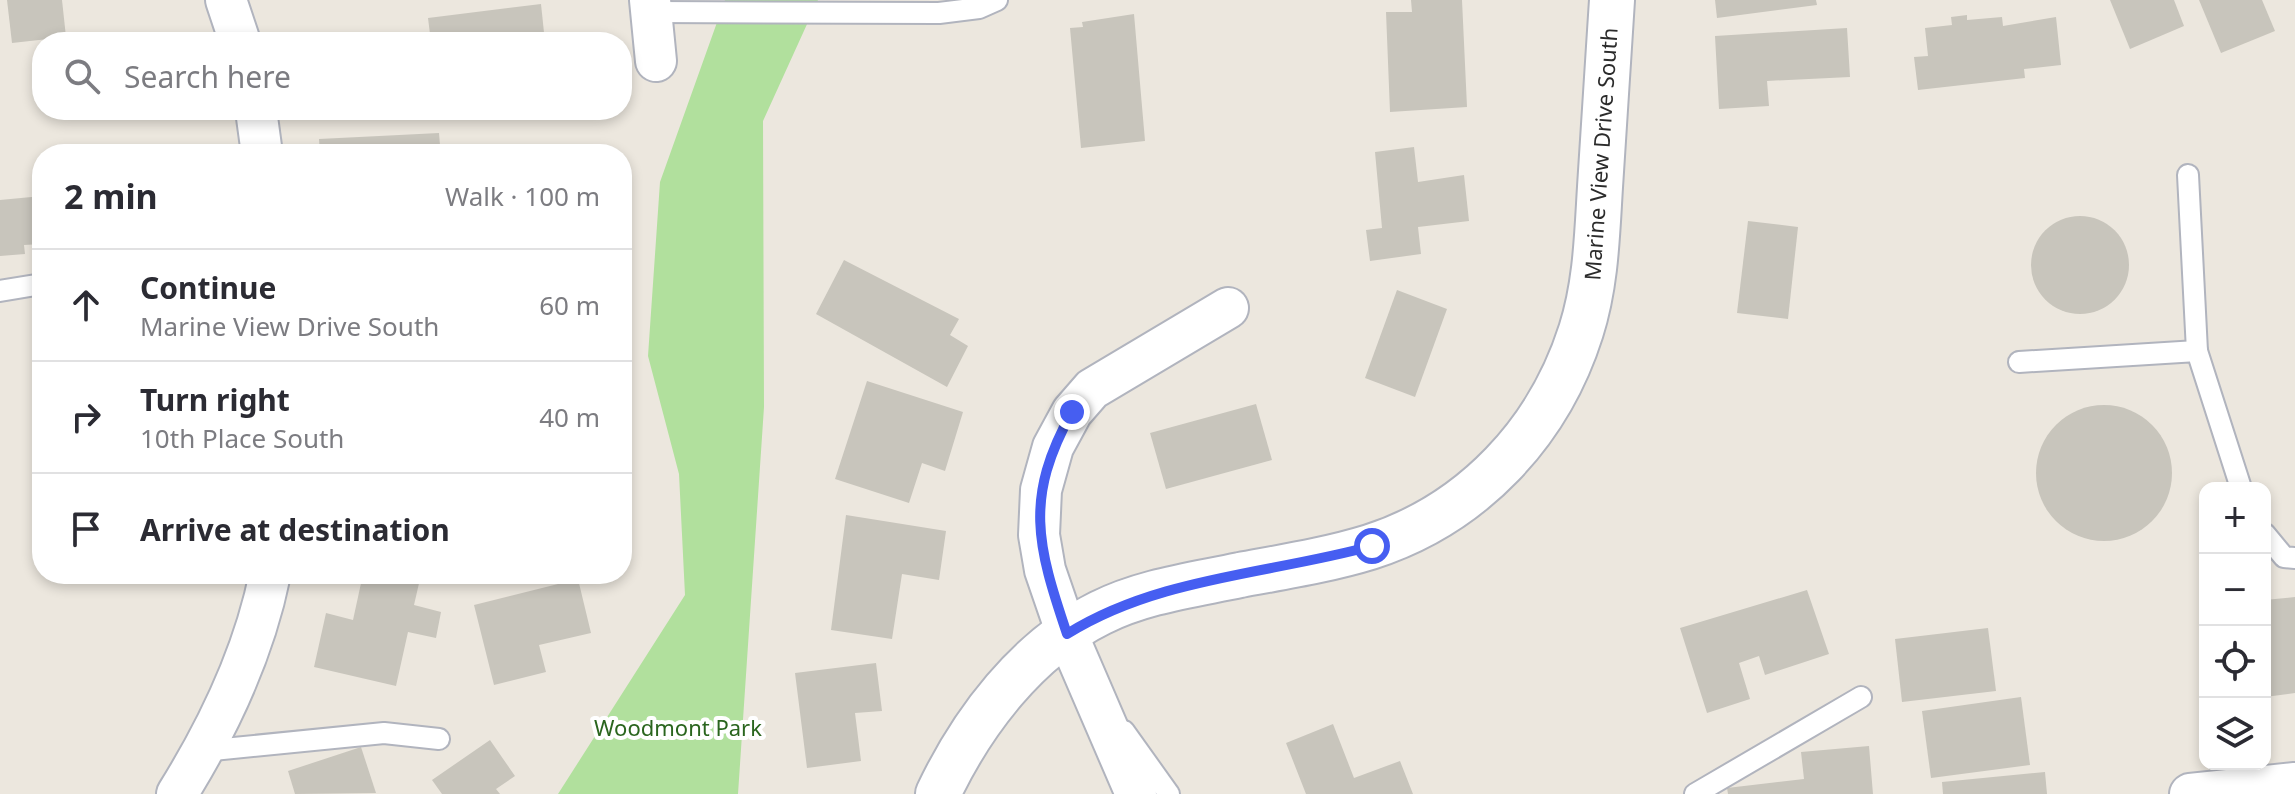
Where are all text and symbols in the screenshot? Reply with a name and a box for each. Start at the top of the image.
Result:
street label: Marine View Drive South [1576,27,1624,281]
search box [32,32,632,120]
icon: search [60,54,104,98]
text: Search here [124,56,291,97]
text: 2 min [64,173,158,219]
text: Walk · 100 m [445,178,600,214]
text: Continue [140,267,276,308]
icon: ahead [64,283,108,327]
text: 60 m [539,287,600,323]
text: Marine View Drive South [140,308,439,344]
text: Turn right [140,379,290,420]
route end [1054,394,1090,430]
icon: right [64,395,108,439]
text: 40 m [539,399,600,435]
text: 10th Place South [140,420,344,456]
map controls [2199,482,2271,770]
button: + [2199,482,2271,554]
icon: arrive [64,507,108,551]
text: Arrive at destination [140,509,450,550]
route start [1354,528,1390,564]
button: − [2199,554,2271,626]
button: locate [2199,626,2271,698]
button: layers [2199,698,2271,770]
park label: Woodmont Park [594,712,762,742]

